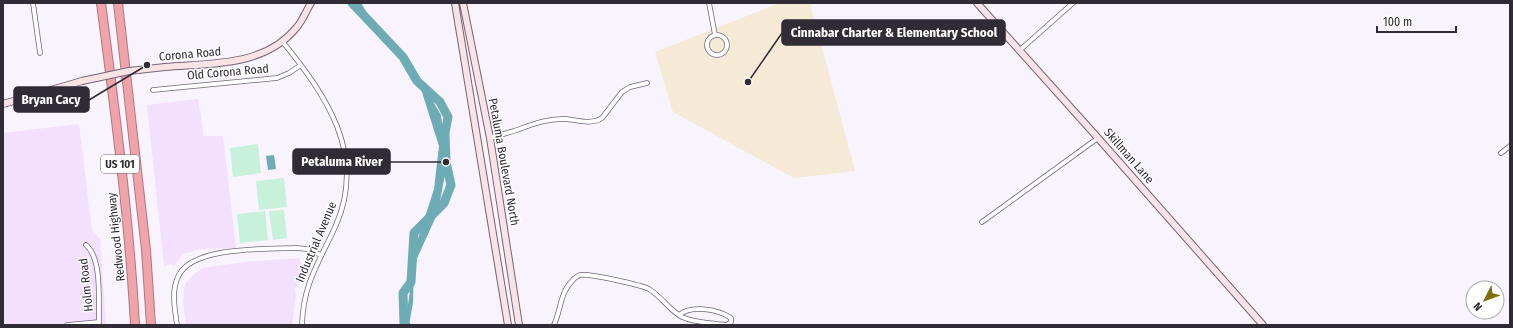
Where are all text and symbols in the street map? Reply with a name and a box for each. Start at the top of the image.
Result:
scale bar [1377,8,1456,34]
text: 100 m [1383,15,1412,29]
callout: Cinnabar Charter & Elementary School [782,20,1005,45]
text: Cinnabar Charter & Elementary School [791,25,998,40]
street label: Corona Road [158,44,222,64]
street label: Old Corona Road [186,61,270,83]
callout: Bryan Cacy [14,87,89,112]
text: Bryan Cacy [22,92,81,107]
street label: Petaluma Boulevard North [486,97,522,227]
street label: Skillman Lane [1101,126,1157,186]
callout: Petaluma River [293,149,390,174]
text: Petaluma River [301,154,383,169]
road number: US 101 [101,155,139,173]
street label: Redwood Highway [104,191,128,282]
street label: Industrial Avenue [293,200,339,284]
street label: Holm Road [76,258,96,312]
north arrow [1465,280,1505,320]
text: N [1471,300,1485,313]

